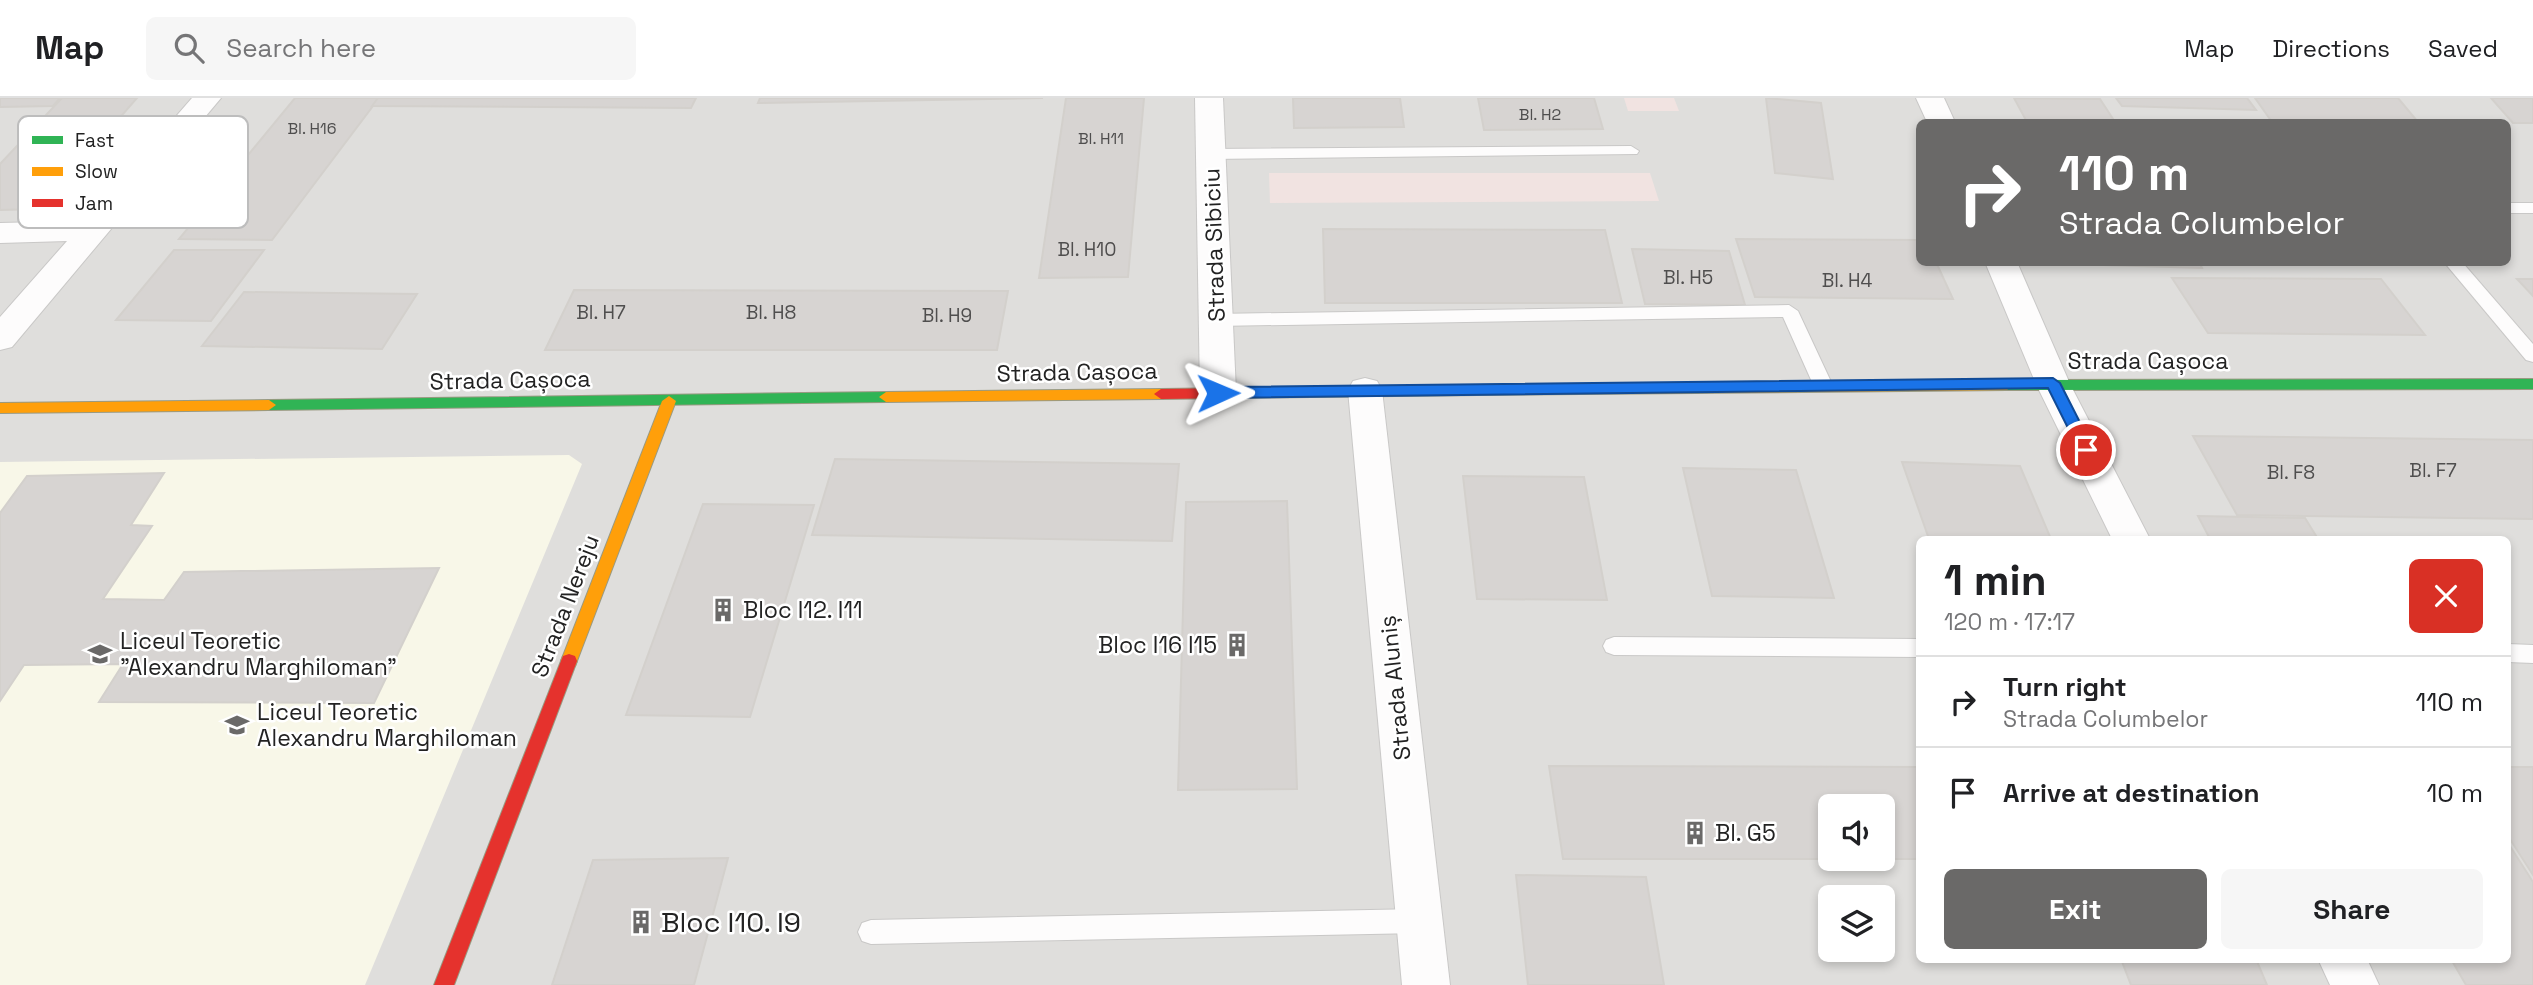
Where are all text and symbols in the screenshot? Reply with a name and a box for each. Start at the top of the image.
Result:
search box [146,17,636,80]
text: Map [35,27,104,69]
icon: search [170,29,208,67]
text: Search here [226,31,376,65]
text: Map [2184,33,2234,64]
text: Directions [2272,33,2390,64]
text: Saved [2428,33,2498,64]
house number: Bl. H2 [1519,104,1561,125]
legend [18,116,248,228]
house number: Bl. H16 [287,118,337,139]
text: Fast [75,128,115,153]
house number: Bl. H11 [1078,128,1124,149]
text: 110 m [2059,142,2189,204]
icon: right [1944,147,2035,238]
text: Slow [75,159,118,184]
street label: Strada Sibiciu [1196,168,1232,322]
text: Jam [75,191,113,216]
text: Strada Columbelor [2059,203,2345,243]
house number: Bl. H10 [1058,237,1116,262]
house number: Bl. H5 [1663,265,1713,290]
house number: Bl. H4 [1822,268,1872,293]
house number: Bl. H7 [576,300,626,325]
house number: Bl. H8 [746,300,796,325]
house number: Bl. H9 [922,303,972,328]
street label: Strada Cașoca [2067,346,2229,376]
street label: Strada Cașoca [996,356,1158,388]
position arrow [1181,356,1255,430]
street label: Strada Cașoca [429,364,591,396]
pin [2056,420,2116,480]
icon: arrive [2067,431,2105,469]
house number: Bl. F7 [2409,458,2457,483]
house number: Bl. F8 [2267,460,2315,485]
street label: Strada Nereju [524,530,606,682]
text: 1 min [1944,554,2047,607]
button: close [2409,559,2483,633]
place label: Bloc I12. I11 [743,595,863,625]
building icon: Bloc I12. I11 [709,596,737,624]
text: 120 m · 17:17 [1944,607,2075,637]
street label: Strada Aluniș [1372,614,1418,762]
place label: Liceul Teoretic "Alexandru Marghiloman" [120,626,397,682]
place label: Bloc I16 I15 [1098,630,1217,660]
building icon: Bloc I16 I15 [1223,631,1251,659]
school or university icon: Liceul Teoretic "Alexandru Marghiloman" [86,640,114,668]
text: Turn right [2003,670,2127,704]
icon: right [1944,683,1982,721]
text: 110 m [2416,685,2483,719]
place label: Liceul Teoretic Alexandru Marghiloman [257,697,517,753]
text: Strada Columbelor [2003,704,2208,734]
school or university icon: Liceul Teoretic Alexandru Marghiloman [223,711,251,739]
icon: arrive [1944,774,1982,812]
text: Arrive at destination [2003,776,2260,810]
text: 10 m [2426,776,2483,810]
map controls [1818,794,1895,962]
button: sound [1818,794,1895,871]
place label: Bl. G5 [1715,818,1776,848]
building icon: Bl. G5 [1681,819,1709,847]
button: Exit [1944,869,2207,949]
button: Share [2221,869,2483,949]
button: layers [1818,885,1895,962]
place label: Bloc I10. I9 [661,904,801,940]
building icon: Bloc I10. I9 [627,908,655,936]

